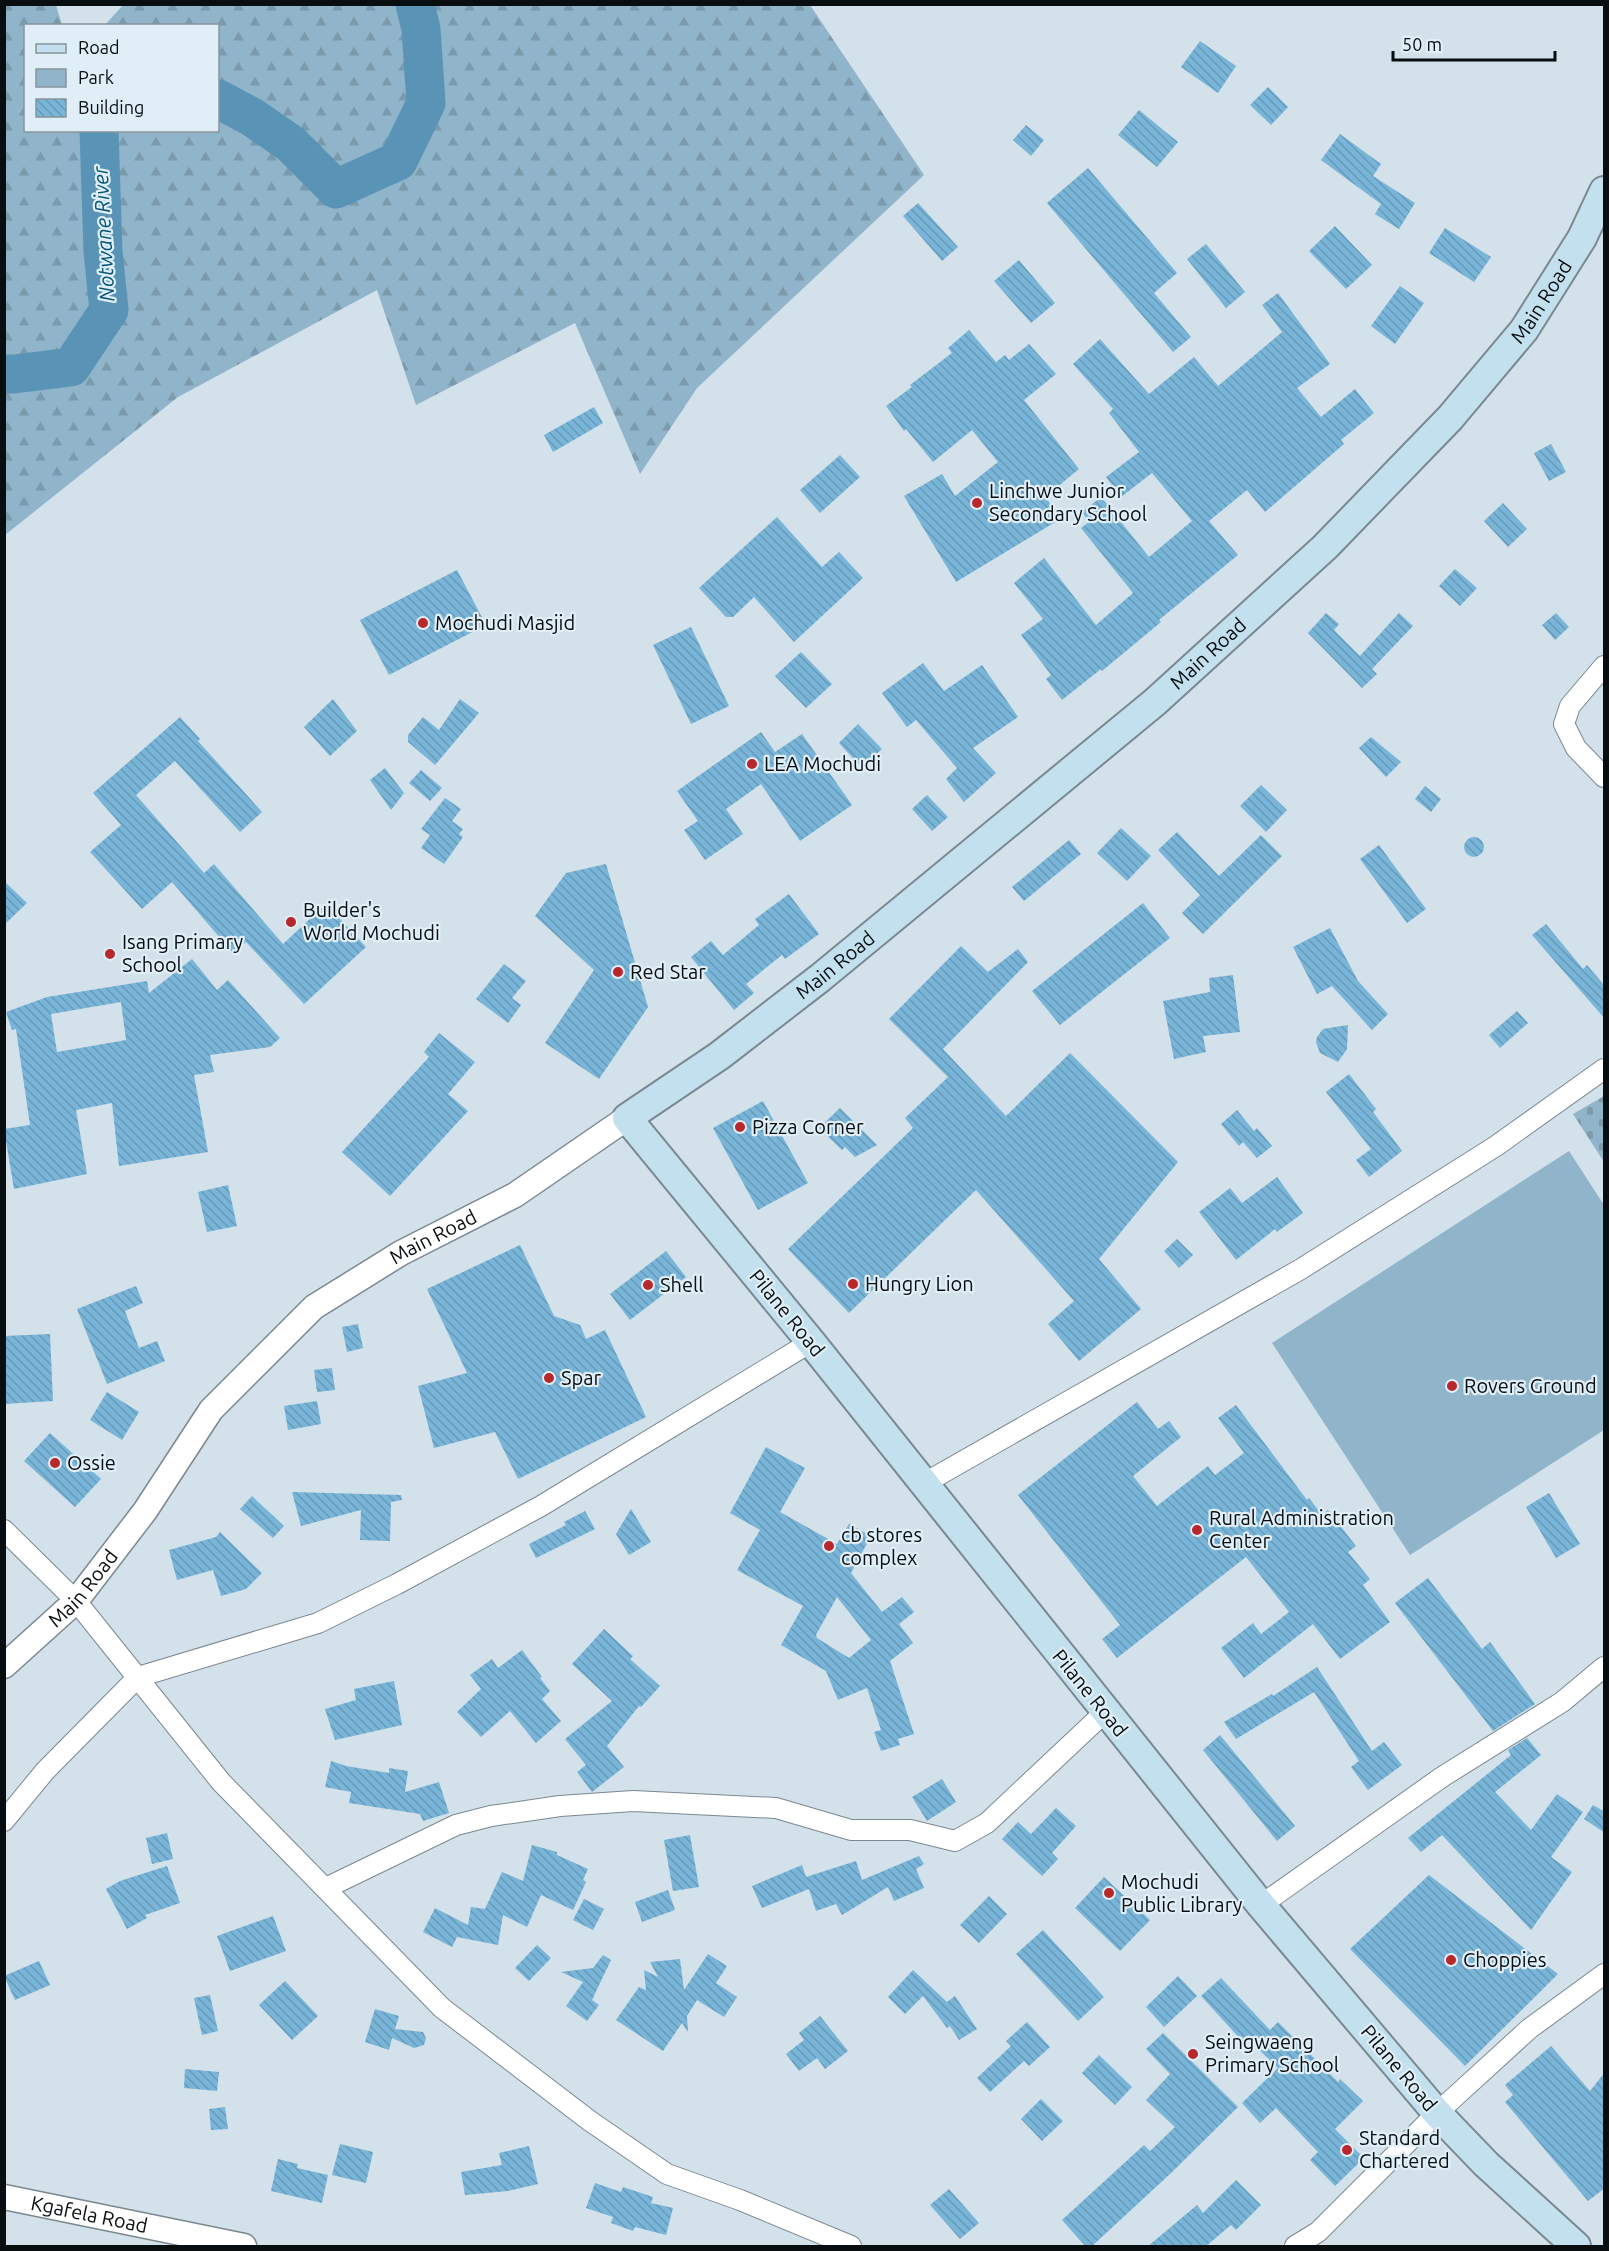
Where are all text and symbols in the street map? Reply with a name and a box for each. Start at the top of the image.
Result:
legend [24,24,219,132]
scale bar [1393,24,1555,62]
text: 50 m [1402,34,1442,54]
text: Road [78,37,120,57]
text: Park [78,67,114,87]
text: Building [78,97,144,117]
water label: Notwane River [87,165,119,302]
street label: Main Road [1506,256,1576,348]
place label: Linchwe Junior Secondary School [989,479,1147,525]
marker: Linchwe Junior Secondary School [970,496,984,510]
place label: Mochudi Masjid [435,611,575,634]
street label: Main Road [1165,613,1250,694]
marker: Mochudi Masjid [416,616,430,630]
place label: LEA Mochudi [764,752,881,775]
marker: LEA Mochudi [745,757,759,771]
place label: Builder's World Mochudi [303,898,440,944]
marker: Builder's World Mochudi [284,915,298,929]
street label: Main Road [791,926,879,1003]
place label: Isang Primary School [122,930,244,976]
marker: Isang Primary School [103,947,117,961]
place label: Red Star [630,960,706,983]
marker: Red Star [611,965,625,979]
place label: Pizza Corner [752,1115,864,1138]
marker: Pizza Corner [733,1120,747,1134]
street label: Main Road [385,1205,480,1268]
street label: Pilane Road [745,1264,830,1361]
place label: Hungry Lion [865,1272,974,1295]
place label: Shell [660,1273,703,1296]
marker: Hungry Lion [846,1277,860,1291]
marker: Shell [641,1278,655,1292]
place label: Spar [561,1366,601,1389]
marker: Spar [542,1371,556,1385]
place label: Rovers Ground [1464,1374,1597,1397]
marker: Rovers Ground [1445,1379,1459,1393]
place label: Ossie [67,1451,116,1474]
marker: Ossie [48,1456,62,1470]
place label: Rural Administration Center [1209,1506,1394,1552]
place label: cb stores complex [841,1523,922,1569]
marker: Rural Administration Center [1190,1523,1204,1537]
marker: cb stores complex [822,1539,836,1553]
street label: Main Road [43,1545,122,1632]
street label: Pilane Road [1048,1644,1133,1741]
place label: Mochudi Public Library [1121,1870,1243,1916]
marker: Mochudi Public Library [1102,1886,1116,1900]
place label: Choppies [1463,1948,1546,1971]
marker: Choppies [1444,1953,1458,1967]
street label: Pilane Road [1357,2020,1442,2115]
place label: Seingwaeng Primary School [1205,2030,1339,2076]
marker: Seingwaeng Primary School [1186,2047,1200,2061]
place label: Standard Chartered [1359,2126,1450,2172]
marker: Standard Chartered [1340,2143,1354,2157]
street label: Kgafela Road [29,2191,150,2237]

